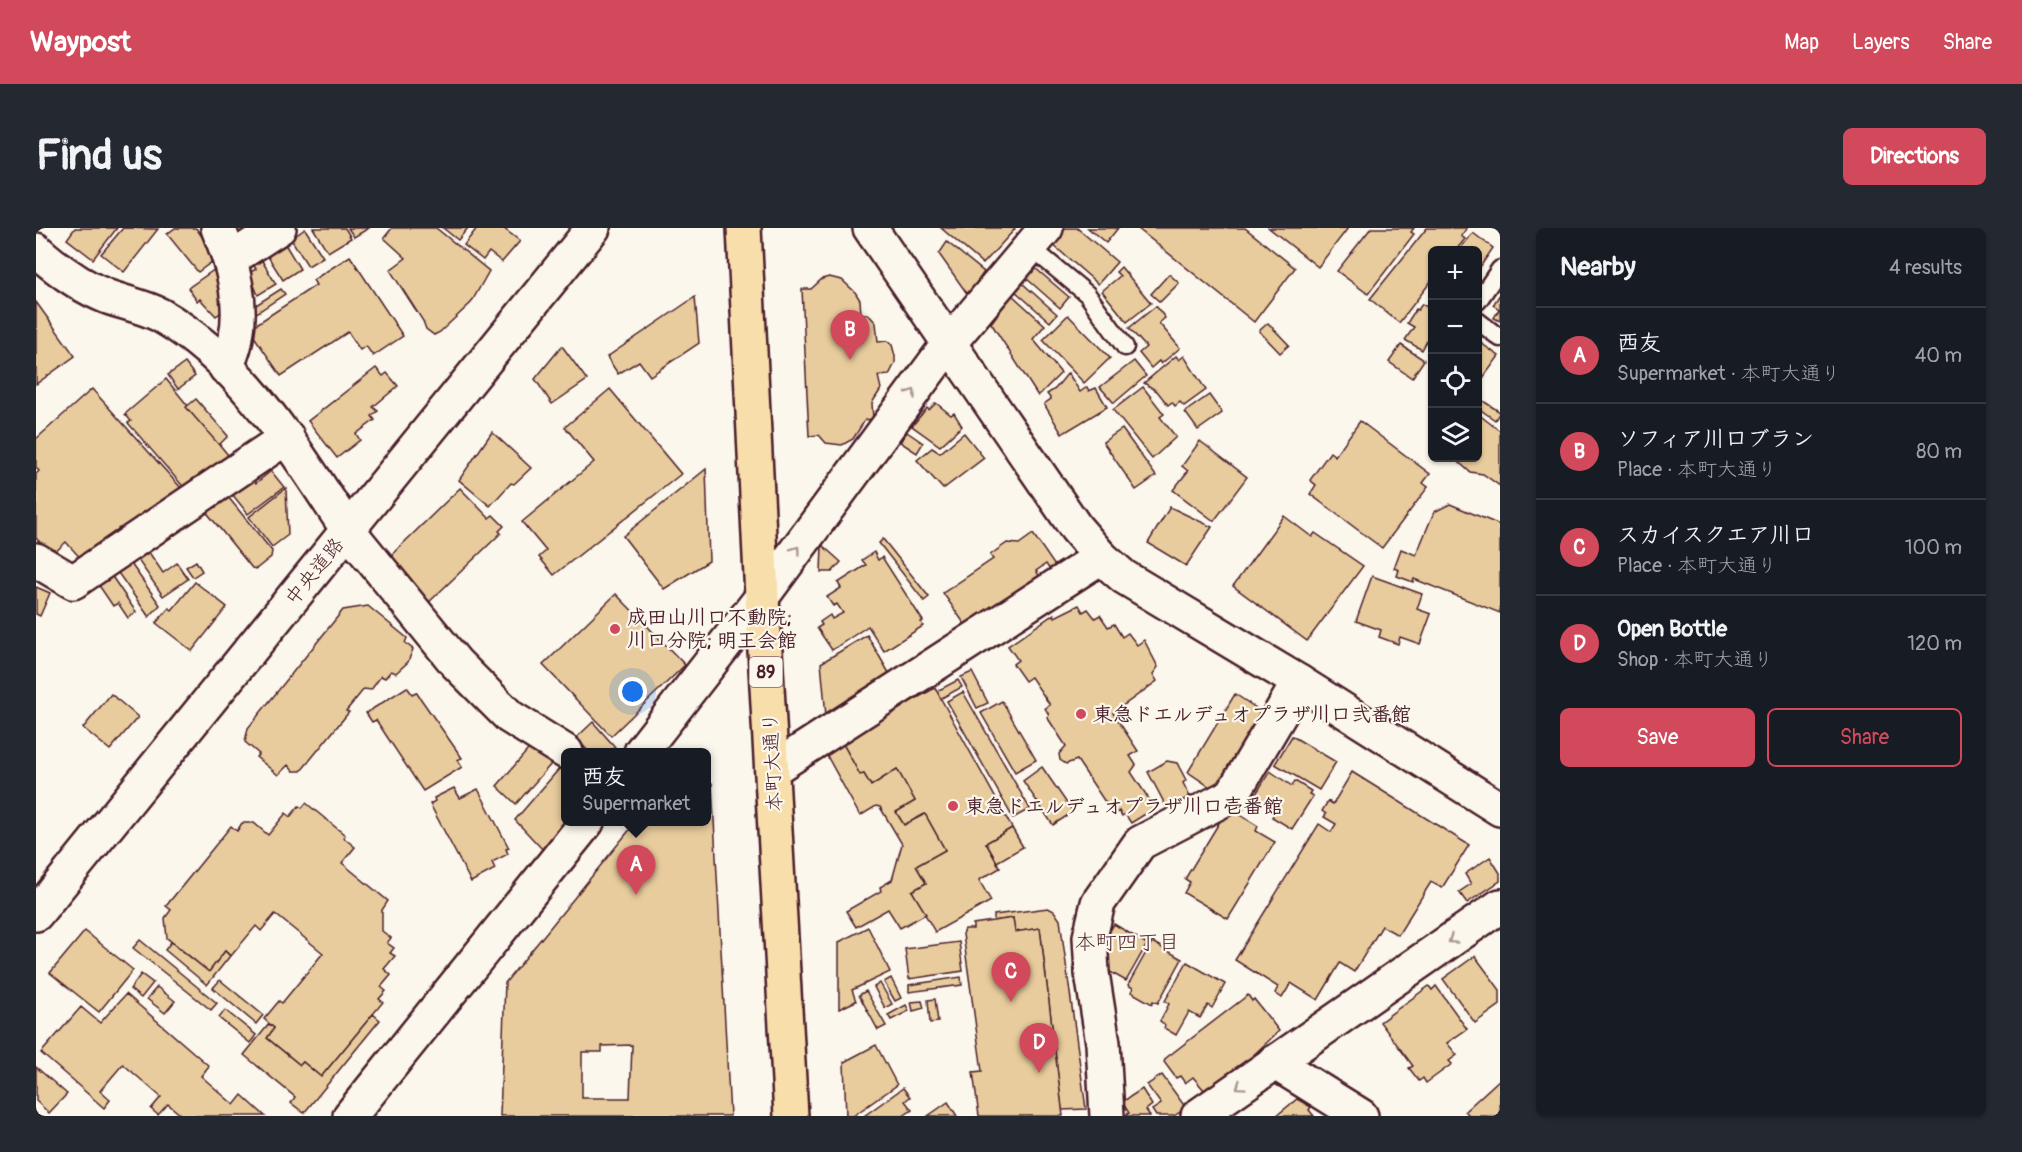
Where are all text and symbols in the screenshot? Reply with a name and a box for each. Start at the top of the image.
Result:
text: Waypost [30,25,131,60]
text: Map [1784,29,1819,56]
text: Layers [1852,29,1910,56]
text: Share [1943,29,1992,56]
button: Directions [1843,128,1986,185]
text: Find us [36,130,162,182]
map controls [1428,246,1482,462]
button: + [1428,246,1482,300]
text: Nearby [1560,251,1636,283]
text: 4 results [1889,255,1962,280]
button: − [1428,300,1482,354]
pin: B [830,310,870,360]
text: 西友 [1617,329,1661,357]
text: A [1573,343,1586,368]
text: 40 m [1915,343,1962,368]
button: locate [1428,354,1482,408]
text: Supermarket · 本町大通り [1617,361,1841,386]
one-way arrow [905,389,916,400]
button: layers [1428,408,1482,462]
text: ソフィア川口ブラン [1617,425,1814,453]
text: B [1574,439,1585,464]
text: 80 m [1916,439,1962,464]
text: Place · 本町大通り [1617,457,1777,482]
text: スカイスクエア川口 [1617,521,1814,549]
street label: 中央道路 [280,532,349,610]
text: C [1573,535,1586,560]
text: 100 m [1905,535,1962,560]
one-way arrow [789,545,800,556]
text: Place · 本町大通り [1617,553,1777,578]
place label: 成田山川口不動院; 川口分院; 明王会館 [627,605,797,653]
text: Open Bottle [1617,615,1727,643]
marker: 成田山川口不動院; 川口分院; 明王会館 [608,622,622,636]
text: D [1573,631,1586,656]
text: 120 m [1907,631,1962,656]
text: Shop · 本町大通り [1617,647,1774,672]
road number: 89 [750,657,782,687]
your location [618,677,647,706]
place label: 東急ドエルデュオプラザ川口弐番館 [1093,702,1411,727]
marker: 東急ドエルデュオプラザ川口弐番館 [1074,707,1088,721]
button: Save [1560,708,1755,767]
button: Share [1767,708,1962,767]
street label: 本町大通り [757,711,788,813]
popup [561,748,711,826]
text: 西友 [582,763,626,791]
text: Supermarket [582,791,690,816]
place label: 東急ドエルデュオプラザ川口壱番館 [965,794,1283,819]
marker: 東急ドエルデュオプラザ川口壱番館 [946,799,960,813]
pin: A [616,846,656,895]
district label: 本町四丁目 [1075,929,1180,956]
one-way arrow [1447,932,1458,943]
pin: C [992,952,1030,1002]
pin: D [1020,1024,1058,1073]
one-way arrow [1235,1079,1246,1090]

